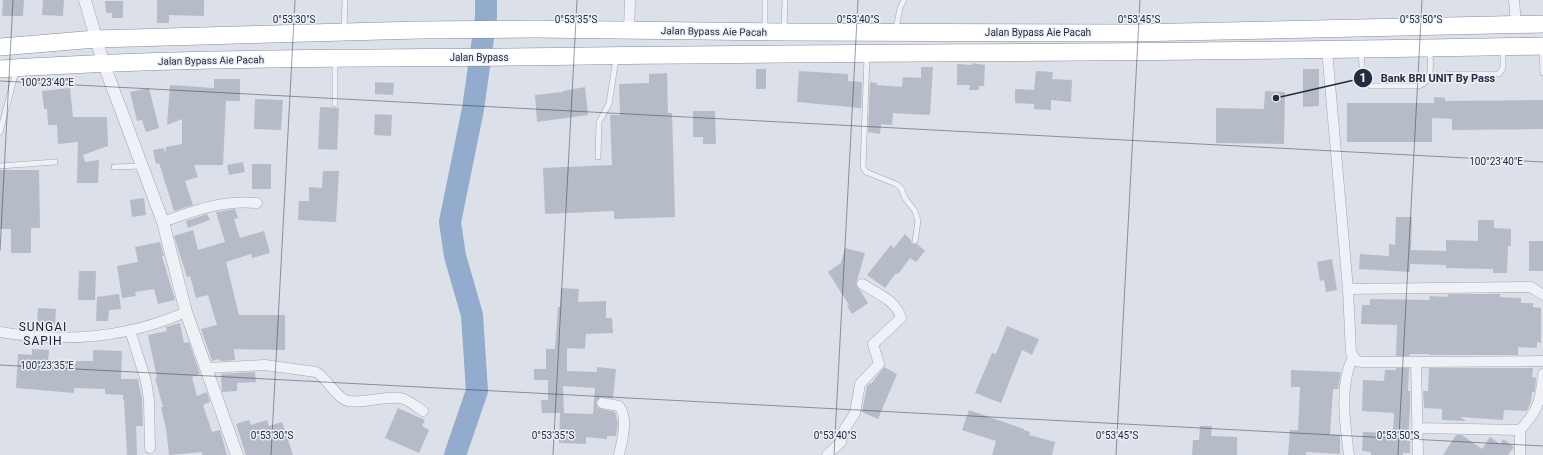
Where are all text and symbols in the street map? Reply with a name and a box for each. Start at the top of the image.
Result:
text: 0°53'30"S [273,14,315,25]
text: 0°53'35"S [555,14,597,25]
text: 0°53'40"S [837,14,879,25]
text: 0°53'45"S [1118,14,1160,25]
text: 0°53'50"S [1400,14,1442,25]
street label: Jalan Bypass Aie Pacah [661,25,767,38]
street label: Jalan Bypass Aie Pacah [985,27,1091,38]
street label: Jalan Bypass [449,52,509,63]
street label: Jalan Bypass Aie Pacah [158,54,264,67]
callout: Bank BRI UNIT By Pass [1353,67,1504,90]
text: 1 [1360,71,1366,85]
text: Bank BRI UNIT By Pass [1381,72,1496,85]
text: 100°23'40"E [20,77,74,88]
text: 100°23'40"E [1469,156,1523,167]
district label: SUNGAI SAPIH [19,320,67,348]
text: 100°23'35"E [20,360,74,371]
text: 0°53'30"S [251,430,293,441]
text: 0°53'35"S [532,430,574,441]
text: 0°53'40"S [814,430,856,441]
text: 0°53'45"S [1096,430,1138,441]
text: 0°53'50"S [1377,430,1419,441]

